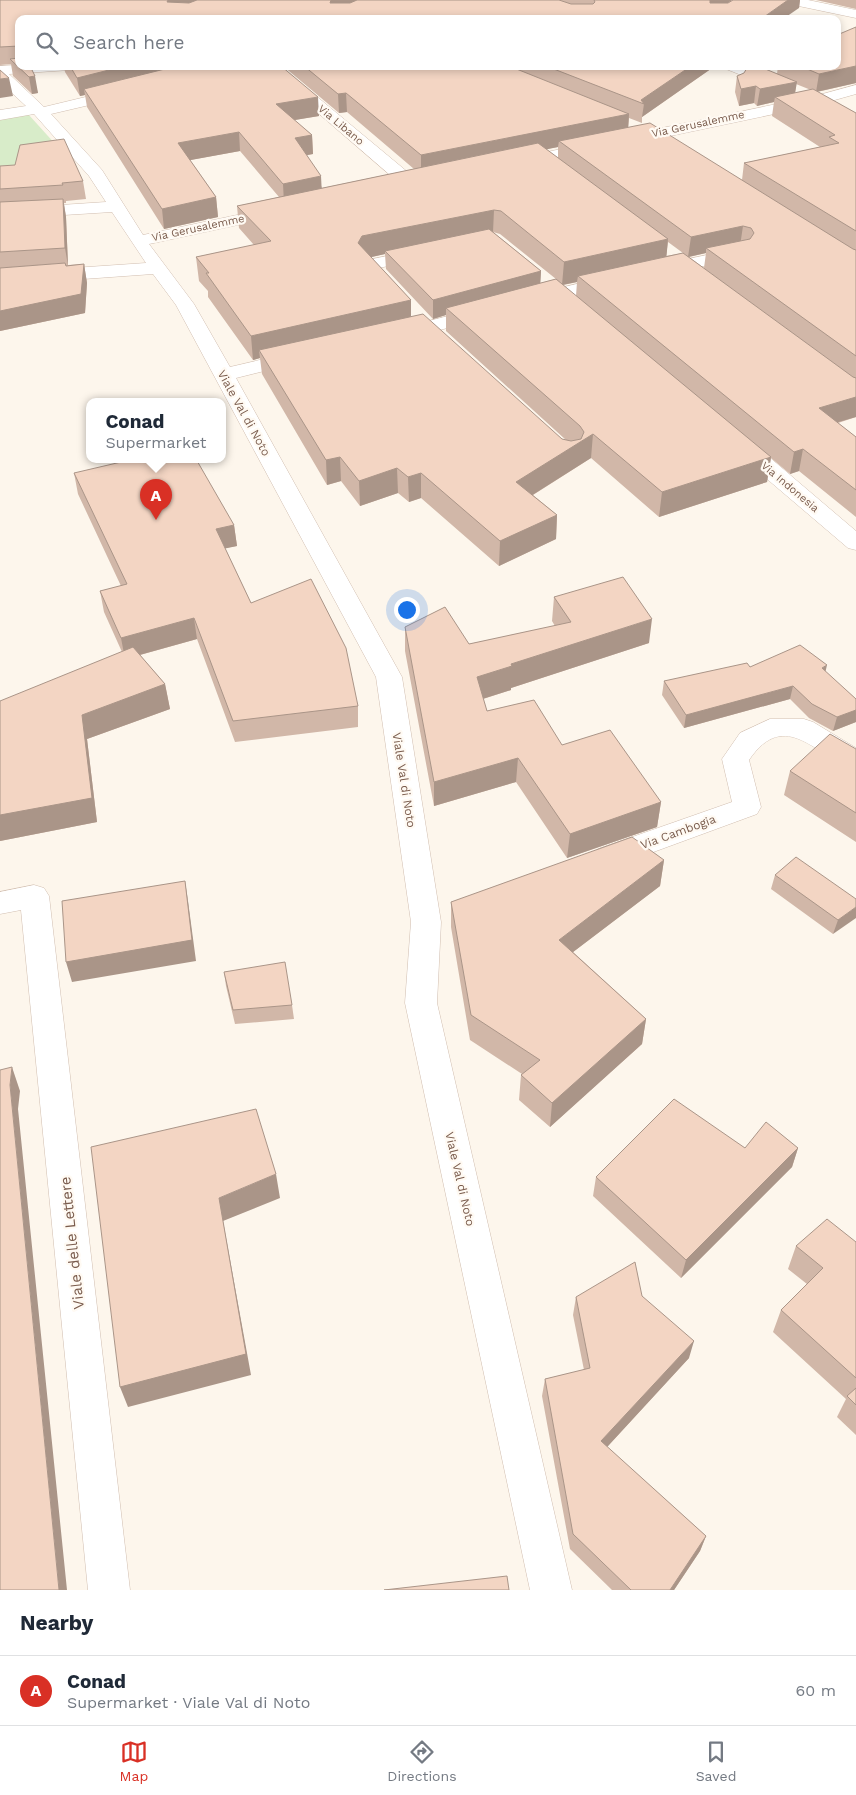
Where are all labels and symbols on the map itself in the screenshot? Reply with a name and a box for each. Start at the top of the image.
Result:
street label: Via Libano [315,102,367,148]
street label: Via Gerusalemme [650,108,746,140]
street label: Via Gerusalemme [150,212,246,244]
street label: Viale Val di Noto [215,368,273,458]
street label: Via Indonesia [758,459,822,515]
pin: A [140,479,172,520]
your location [394,597,420,623]
street label: Viale Val di Noto [390,731,418,829]
street label: Via Cambogia [638,812,718,852]
street label: Viale Val di Noto [442,1131,478,1227]
street label: Viale delle Lettere [56,1176,88,1310]

